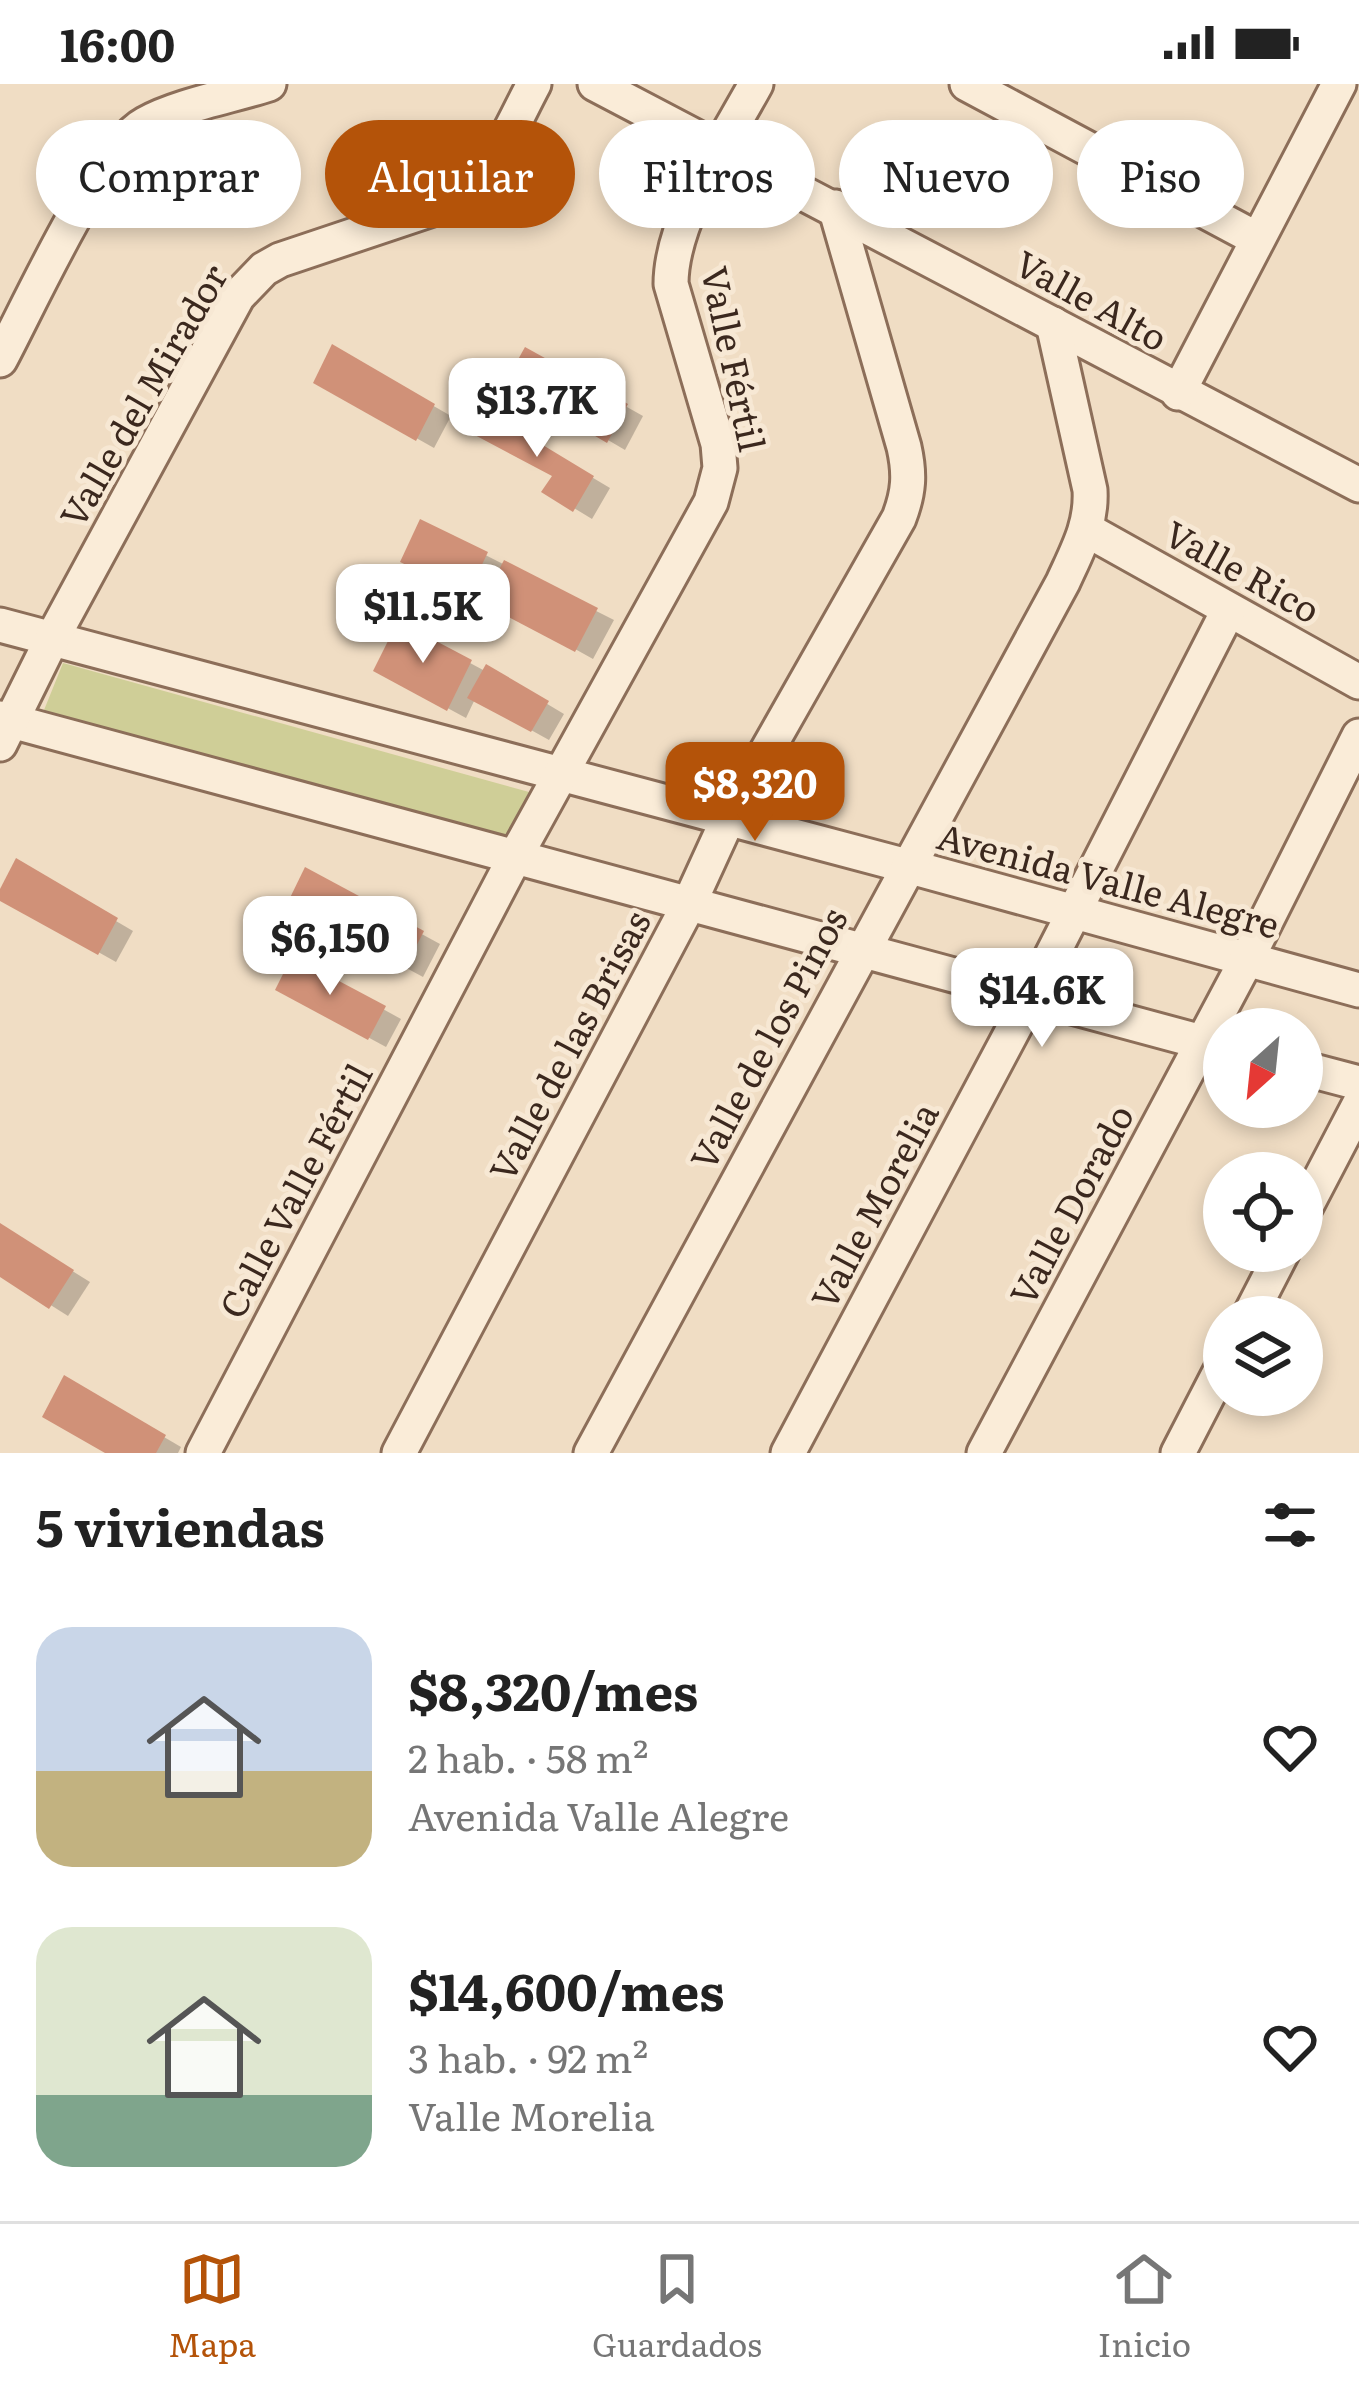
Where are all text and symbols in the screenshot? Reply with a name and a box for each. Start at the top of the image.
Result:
text: 16:00 [60,9,175,76]
chip: Comprar [36,120,301,228]
chip: Alquilar [325,120,575,228]
chip: Filtros [599,120,815,228]
chip: Nuevo [839,120,1053,228]
chip: Piso [1077,120,1244,228]
street label: Valle Alto [1006,235,1178,362]
street label: Valle del Mirador [45,253,239,536]
street label: Valle Fértil [690,261,781,456]
pin: $13.7K [439,358,635,460]
text: $13.7K [476,368,598,426]
street label: Valle Rico [1156,505,1330,634]
pin: $11.5K [325,564,521,666]
text: $11.5K [363,574,483,632]
pin: $8,320 [657,742,853,844]
text: $8,320 [693,752,817,810]
street label: Avenida Valle Alegre [932,807,1285,950]
pin: $6,150 [232,896,428,998]
street label: Valle de los Pinos [675,897,858,1179]
street label: Valle de las Brisas [474,900,662,1190]
text: $6,150 [270,906,390,964]
pin: $14.6K [944,948,1140,1050]
text: $14.6K [978,958,1106,1016]
north arrow [1203,1008,1323,1128]
map controls [1203,1008,1323,1416]
street label: Calle Valle Fértil [204,1053,383,1327]
street label: Valle Morelia [796,1091,950,1318]
street label: Valle Dorado [995,1094,1145,1314]
button: locate [1203,1152,1323,1272]
button: layers [1203,1296,1323,1416]
text: 5 viviendas [36,1487,325,1563]
icon: filters [1257,1492,1323,1558]
text: $8,320/mes [408,1651,698,1727]
icon: home [132,1675,276,1819]
icon: heart [1257,1714,1323,1780]
text: 2 hab. · 58 m² [408,1727,649,1785]
text: Avenida Valle Alegre [408,1785,789,1843]
text: $14,600/mes [408,1951,724,2027]
icon: home [132,1975,276,2119]
icon: heart [1257,2014,1323,2080]
text: 3 hab. · 92 m² [408,2027,648,2085]
text: Valle Morelia [408,2085,654,2143]
tab: Mapa [168,2246,256,2367]
tab: Guardados [592,2246,762,2367]
tab: Inicio [1098,2246,1191,2367]

